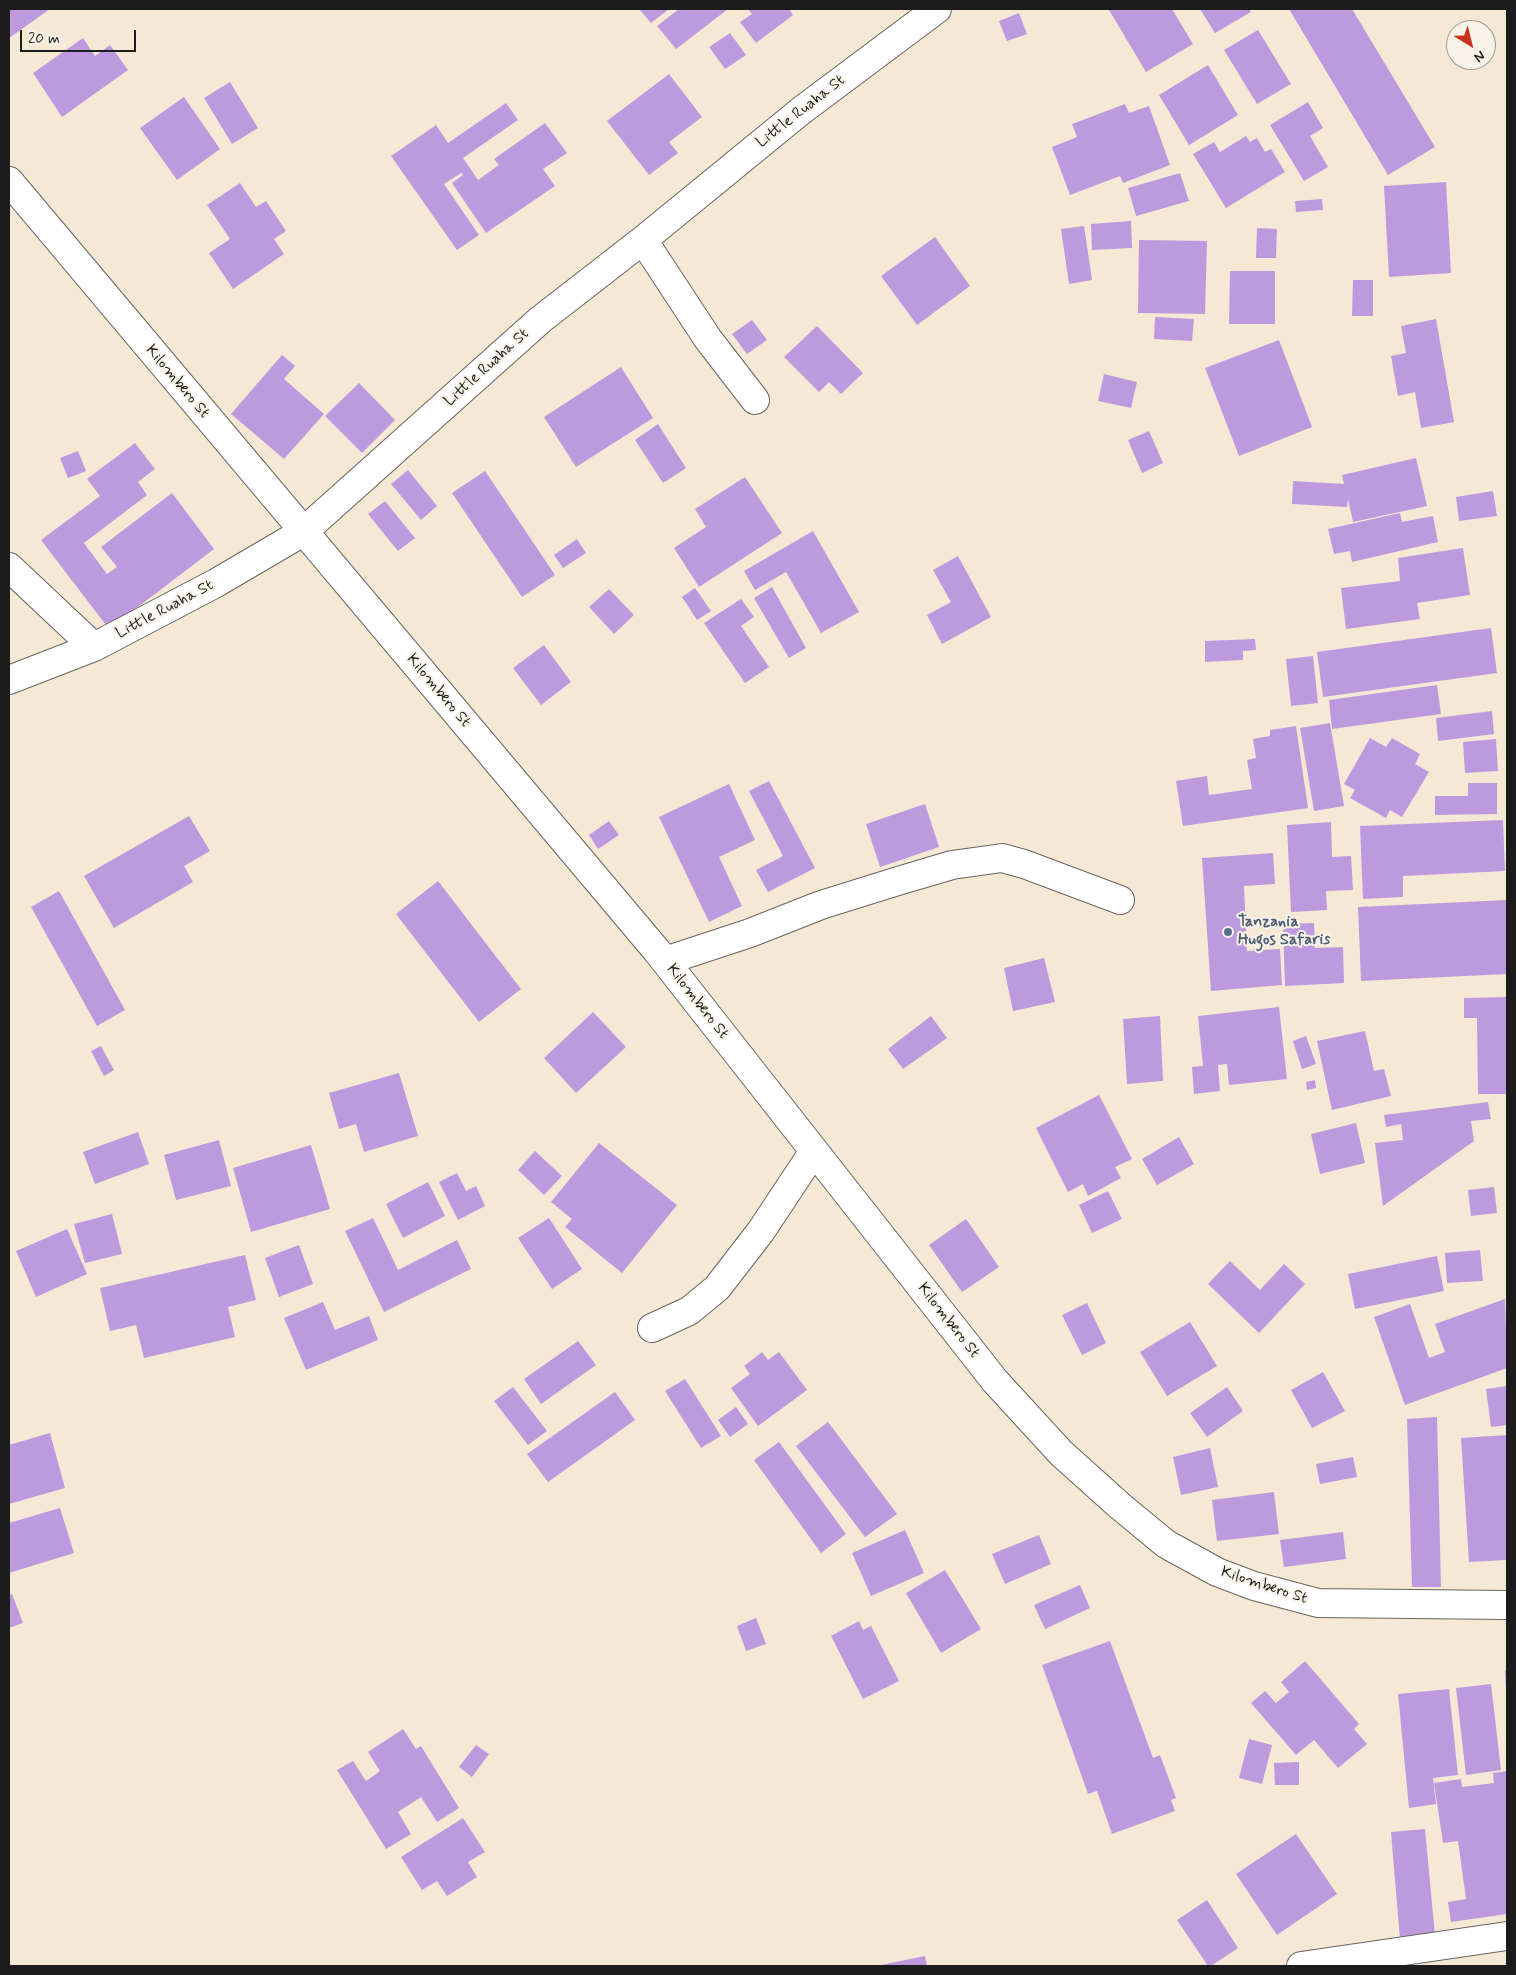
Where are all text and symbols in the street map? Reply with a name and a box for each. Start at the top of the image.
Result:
scale bar [22,20,139,52]
north arrow [1446,20,1496,70]
text: 20 m [28,29,60,49]
text: N [1470,46,1488,66]
street label: Little Ruaha St [753,71,849,153]
street label: Little Ruaha St [441,325,533,411]
street label: Kilombero St [141,341,213,423]
street label: Little Ruaha St [113,576,217,644]
street label: Kilombero St [402,650,474,732]
place label: Tanzania Hugos Safaris [1238,913,1330,951]
marker: Tanzania Hugos Safaris [1222,926,1234,938]
street label: Kilombero St [662,961,732,1043]
street label: Kilombero St [913,1280,983,1362]
street label: Kilombero St [1218,1563,1310,1609]

